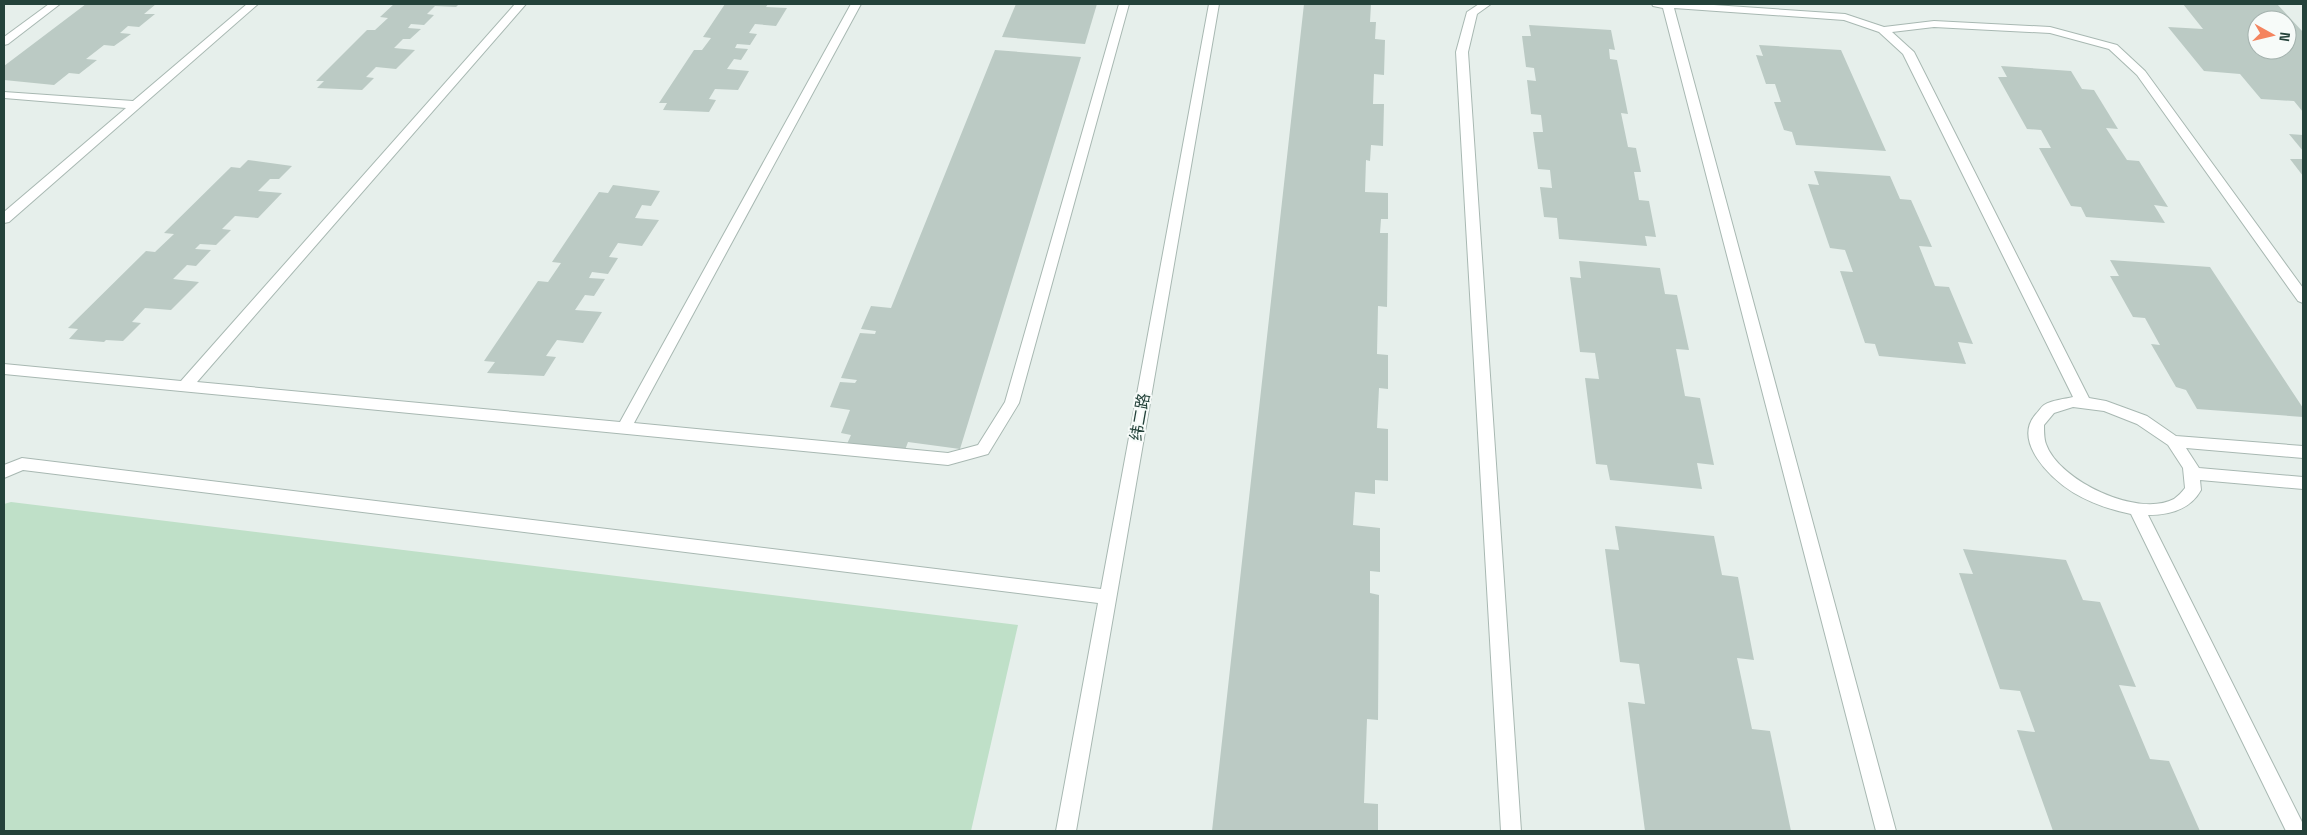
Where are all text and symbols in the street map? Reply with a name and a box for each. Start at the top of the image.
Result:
north arrow [2247,10,2297,60]
text: N [2275,31,2294,43]
street label: 纬二路 [1125,392,1155,442]

